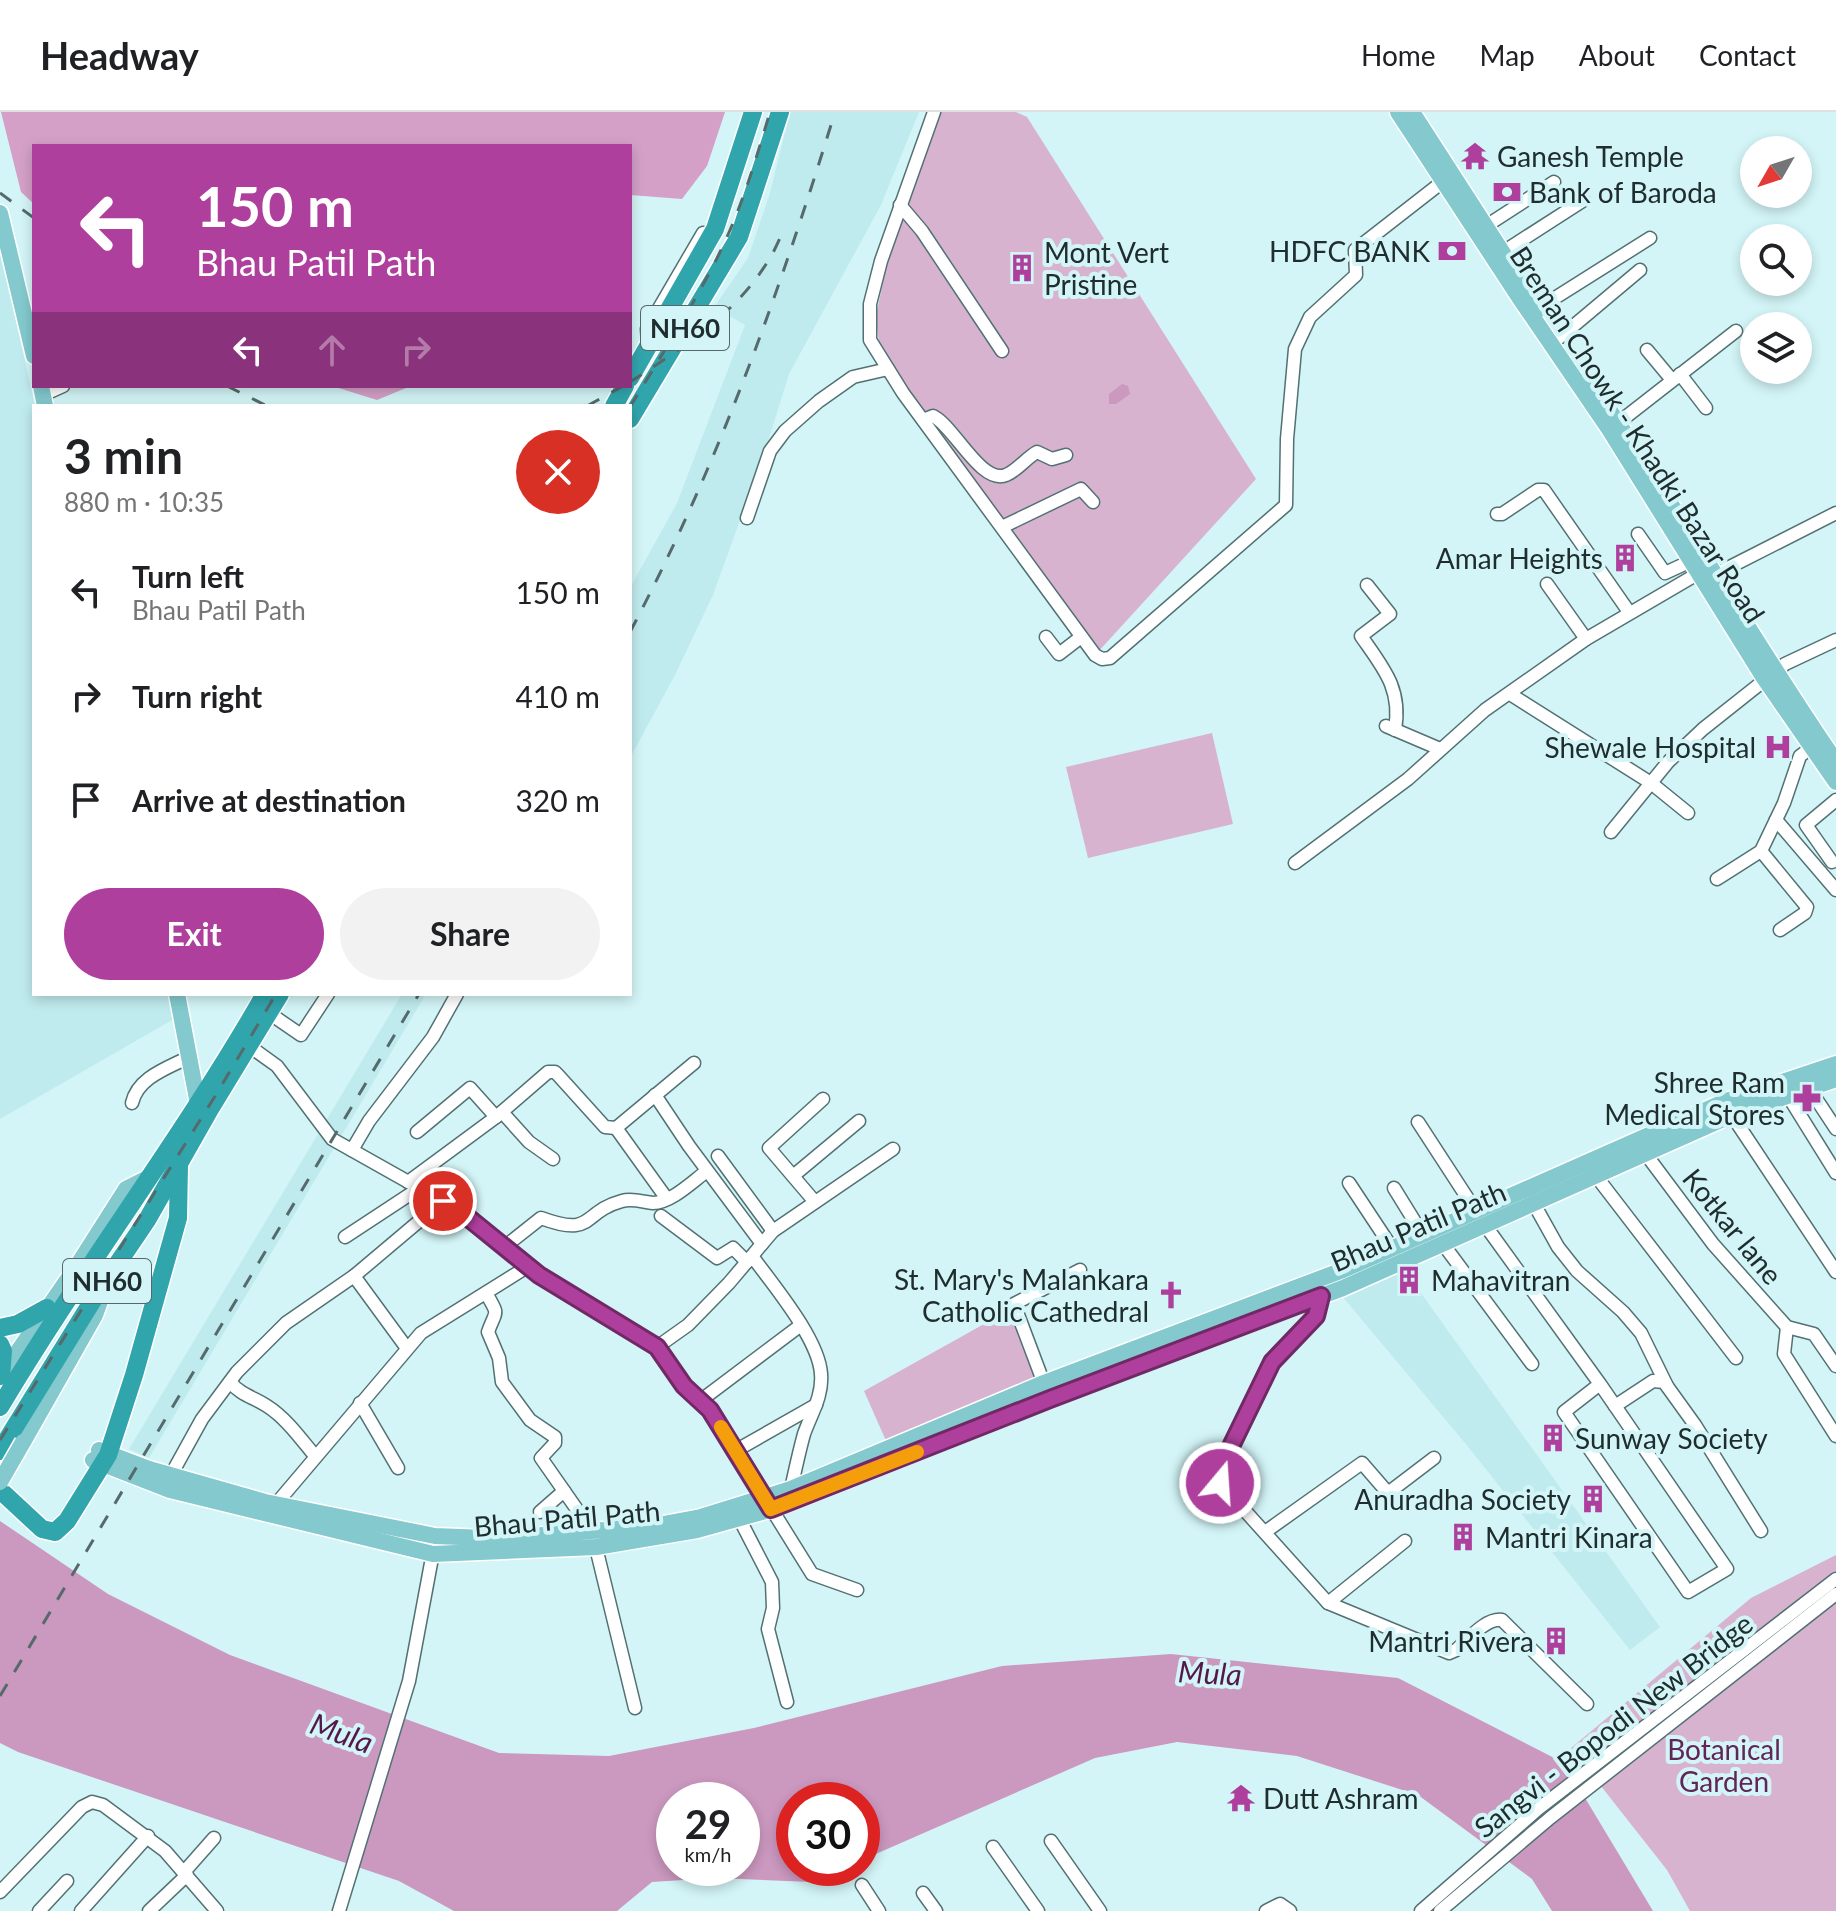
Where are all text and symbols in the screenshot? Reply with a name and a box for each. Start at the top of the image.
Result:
text: Headway [40,32,199,78]
text: Home [1361,38,1436,72]
text: Map [1480,38,1535,72]
text: About [1579,38,1655,72]
text: Contact [1699,38,1796,72]
north arrow [1740,136,1812,208]
map controls [1740,136,1812,384]
place label: Ganesh Temple [1497,139,1684,173]
temple icon: Ganesh Temple [1460,141,1490,171]
text: 150 m [196,172,354,239]
place label: Bank of Baroda [1529,175,1717,209]
icon: left [64,176,168,280]
bank icon: Bank of Baroda [1492,177,1522,207]
button: search [1740,224,1812,296]
place label: HDFC BANK [1269,234,1430,268]
place label: Mont Vert Pristine [1044,235,1169,301]
bank icon: HDFC BANK [1437,236,1467,266]
street label: Breman Chowk - Khadki Bazar Road [1503,239,1773,629]
text: Bhau Patil Path [196,240,436,284]
building icon: Mont Vert Pristine [1007,253,1037,283]
road number: NH60 [641,306,729,350]
button: layers [1740,312,1812,384]
icon: left [226,328,270,372]
icon: ahead [310,328,354,372]
icon: right [394,328,438,372]
text: 3 min [64,427,183,484]
button: close [516,430,600,514]
text: 880 m · 10:35 [64,486,224,518]
place label: Amar Heights [1436,541,1603,575]
building icon: Amar Heights [1610,543,1640,573]
text: Turn left [132,558,244,594]
icon: left [64,570,108,614]
text: 150 m [515,574,600,610]
text: Bhau Patil Path [132,594,306,626]
icon: right [64,674,108,718]
text: Turn right [132,678,262,714]
text: 410 m [515,678,600,714]
place label: Shewale Hospital [1545,730,1756,764]
hospital icon: Shewale Hospital [1763,732,1793,762]
icon: arrive [64,778,108,822]
text: Arrive at destination [132,782,406,818]
text: 320 m [515,782,600,818]
button: Exit [64,888,324,980]
button: Share [340,888,600,980]
place label: Shree Ram Medical Stores [1604,1065,1785,1131]
pharmacy icon: Shree Ram Medical Stores [1792,1083,1822,1113]
street label: Kotkar lane [1676,1161,1790,1291]
pin [409,1167,477,1235]
street label: Bhau Patil Path [1325,1174,1511,1278]
icon: arrive [421,1179,465,1223]
road number: NH60 [63,1259,151,1303]
place label: St. Mary's Malankara Catholic Cathedral [894,1262,1149,1328]
place label: Mahavitran [1431,1263,1570,1297]
building icon: Mahavitran [1394,1265,1424,1295]
church icon: St. Mary's Malankara Catholic Cathedral [1156,1280,1186,1310]
place label: Sunway Society [1575,1421,1768,1455]
building icon: Sunway Society [1538,1423,1568,1453]
position arrow [1178,1441,1262,1525]
place label: Anuradha Society [1354,1482,1572,1516]
building icon: Anuradha Society [1578,1484,1608,1514]
street label: Bhau Patil Path [472,1493,662,1543]
place label: Mantri Kinara [1485,1520,1653,1554]
building icon: Mantri Kinara [1448,1522,1478,1552]
street label: Sangvi - Bopodi New Bridge [1467,1606,1759,1844]
place label: Mantri Rivera [1368,1624,1534,1658]
building icon: Mantri Rivera [1541,1626,1571,1656]
water label: Mula [1177,1652,1243,1692]
water label: Mula [306,1704,378,1760]
park label: Botanical Garden [1667,1732,1781,1798]
place label: Dutt Ashram [1263,1781,1419,1815]
speed limit sign: 30 [776,1782,880,1886]
temple icon: Dutt Ashram [1226,1783,1256,1813]
text: 29 [685,1800,731,1848]
text: km/h [685,1842,731,1866]

